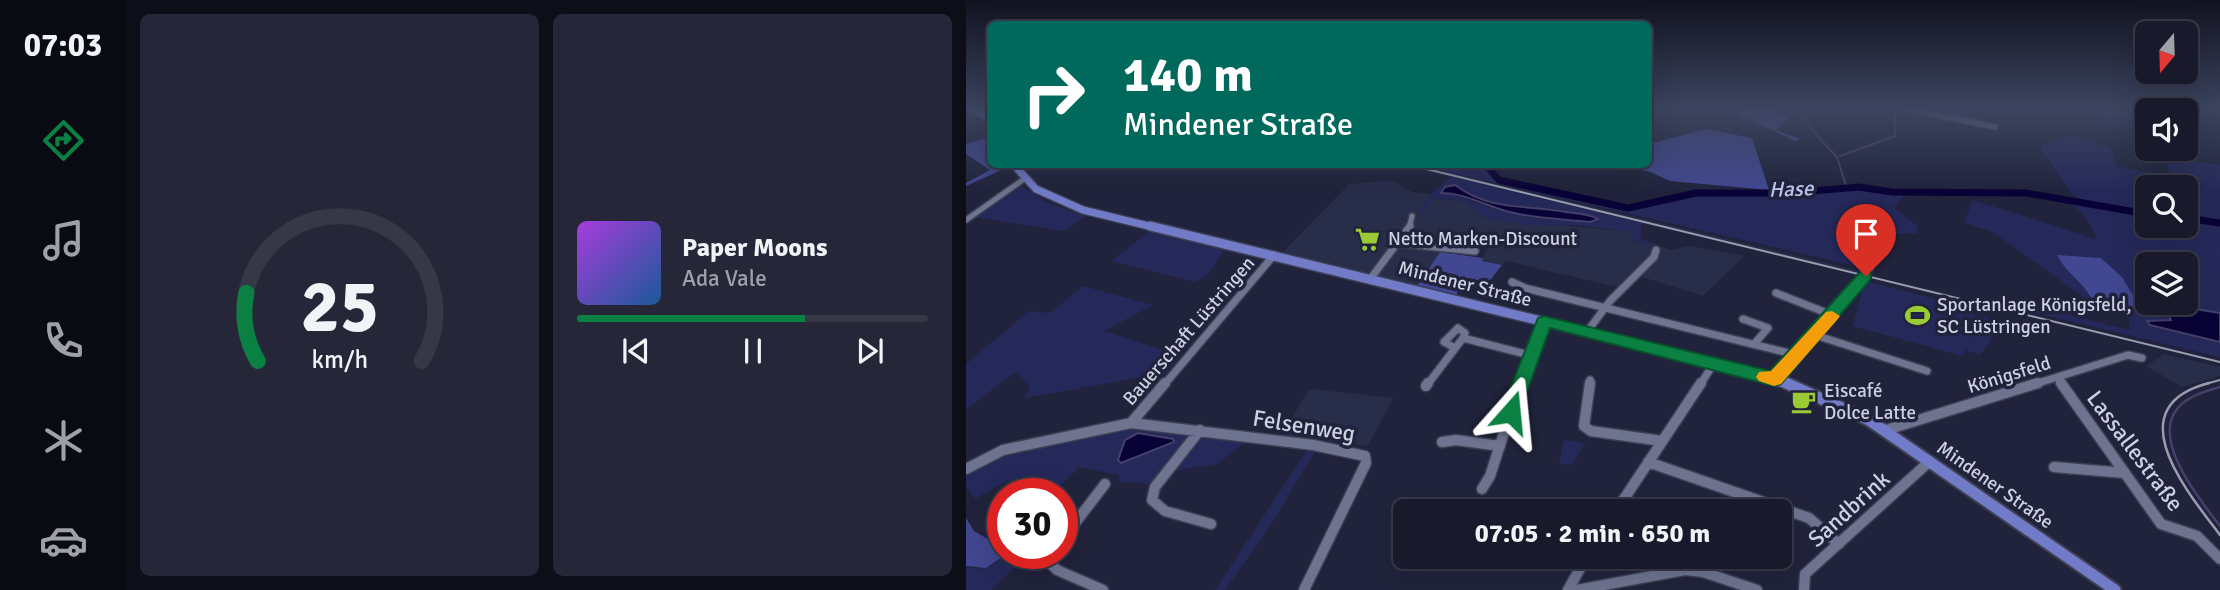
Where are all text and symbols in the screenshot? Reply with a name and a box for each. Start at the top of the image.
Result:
north arrow [2135,21,2198,84]
map controls [2135,21,2198,315]
text: 07:03 [24,26,102,65]
text: 140 m [1123,45,1253,105]
icon: right [1008,49,1099,140]
button: sound [2135,98,2198,161]
text: Mindener Straße [1123,105,1353,144]
icon: directions [39,116,88,165]
water label: Hase [1768,175,1815,203]
button: search [2135,175,2198,238]
pin [1836,204,1896,276]
icon: arrive [1847,215,1885,253]
icon: music [39,216,88,265]
supermarket icon: Netto Marken-Discount [1354,225,1382,253]
place label: Netto Marken-Discount [1388,227,1578,251]
text: Paper Moons [682,232,828,264]
street label: Bauerschaft Lüstringen [1118,252,1260,410]
button: layers [2135,252,2198,315]
street label: Mindener Straße [1396,256,1534,312]
text: 25 [300,263,379,352]
text: Ada Vale [682,264,767,293]
place label: Sportanlage Königsfeld, SC Lüstringen [1937,293,2132,339]
sports icon: Sportanlage Königsfeld, SC Lüstringen [1903,302,1931,330]
icon: phone [39,316,88,365]
icon: previous [617,332,655,370]
icon: pause [734,332,772,370]
icon: next [851,332,889,370]
text: km/h [311,344,368,375]
street label: Königsfeld [1964,351,2054,399]
position arrow [1474,375,1548,449]
place label: Eiscafé Dolce Latte [1824,379,1916,425]
street label: Lassallestraße [2080,385,2190,517]
cafe icon: Eiscafé Dolce Latte [1790,388,1818,416]
street label: Felsenweg [1251,404,1357,448]
icon: climate [39,416,88,465]
street label: Mindener Straße [1932,436,2058,534]
street label: Sandbrink [1802,464,1896,553]
speed limit sign: 30 [987,478,1078,569]
icon: car [39,516,88,565]
text: 07:05 · 2 min · 650 m [1475,518,1710,550]

